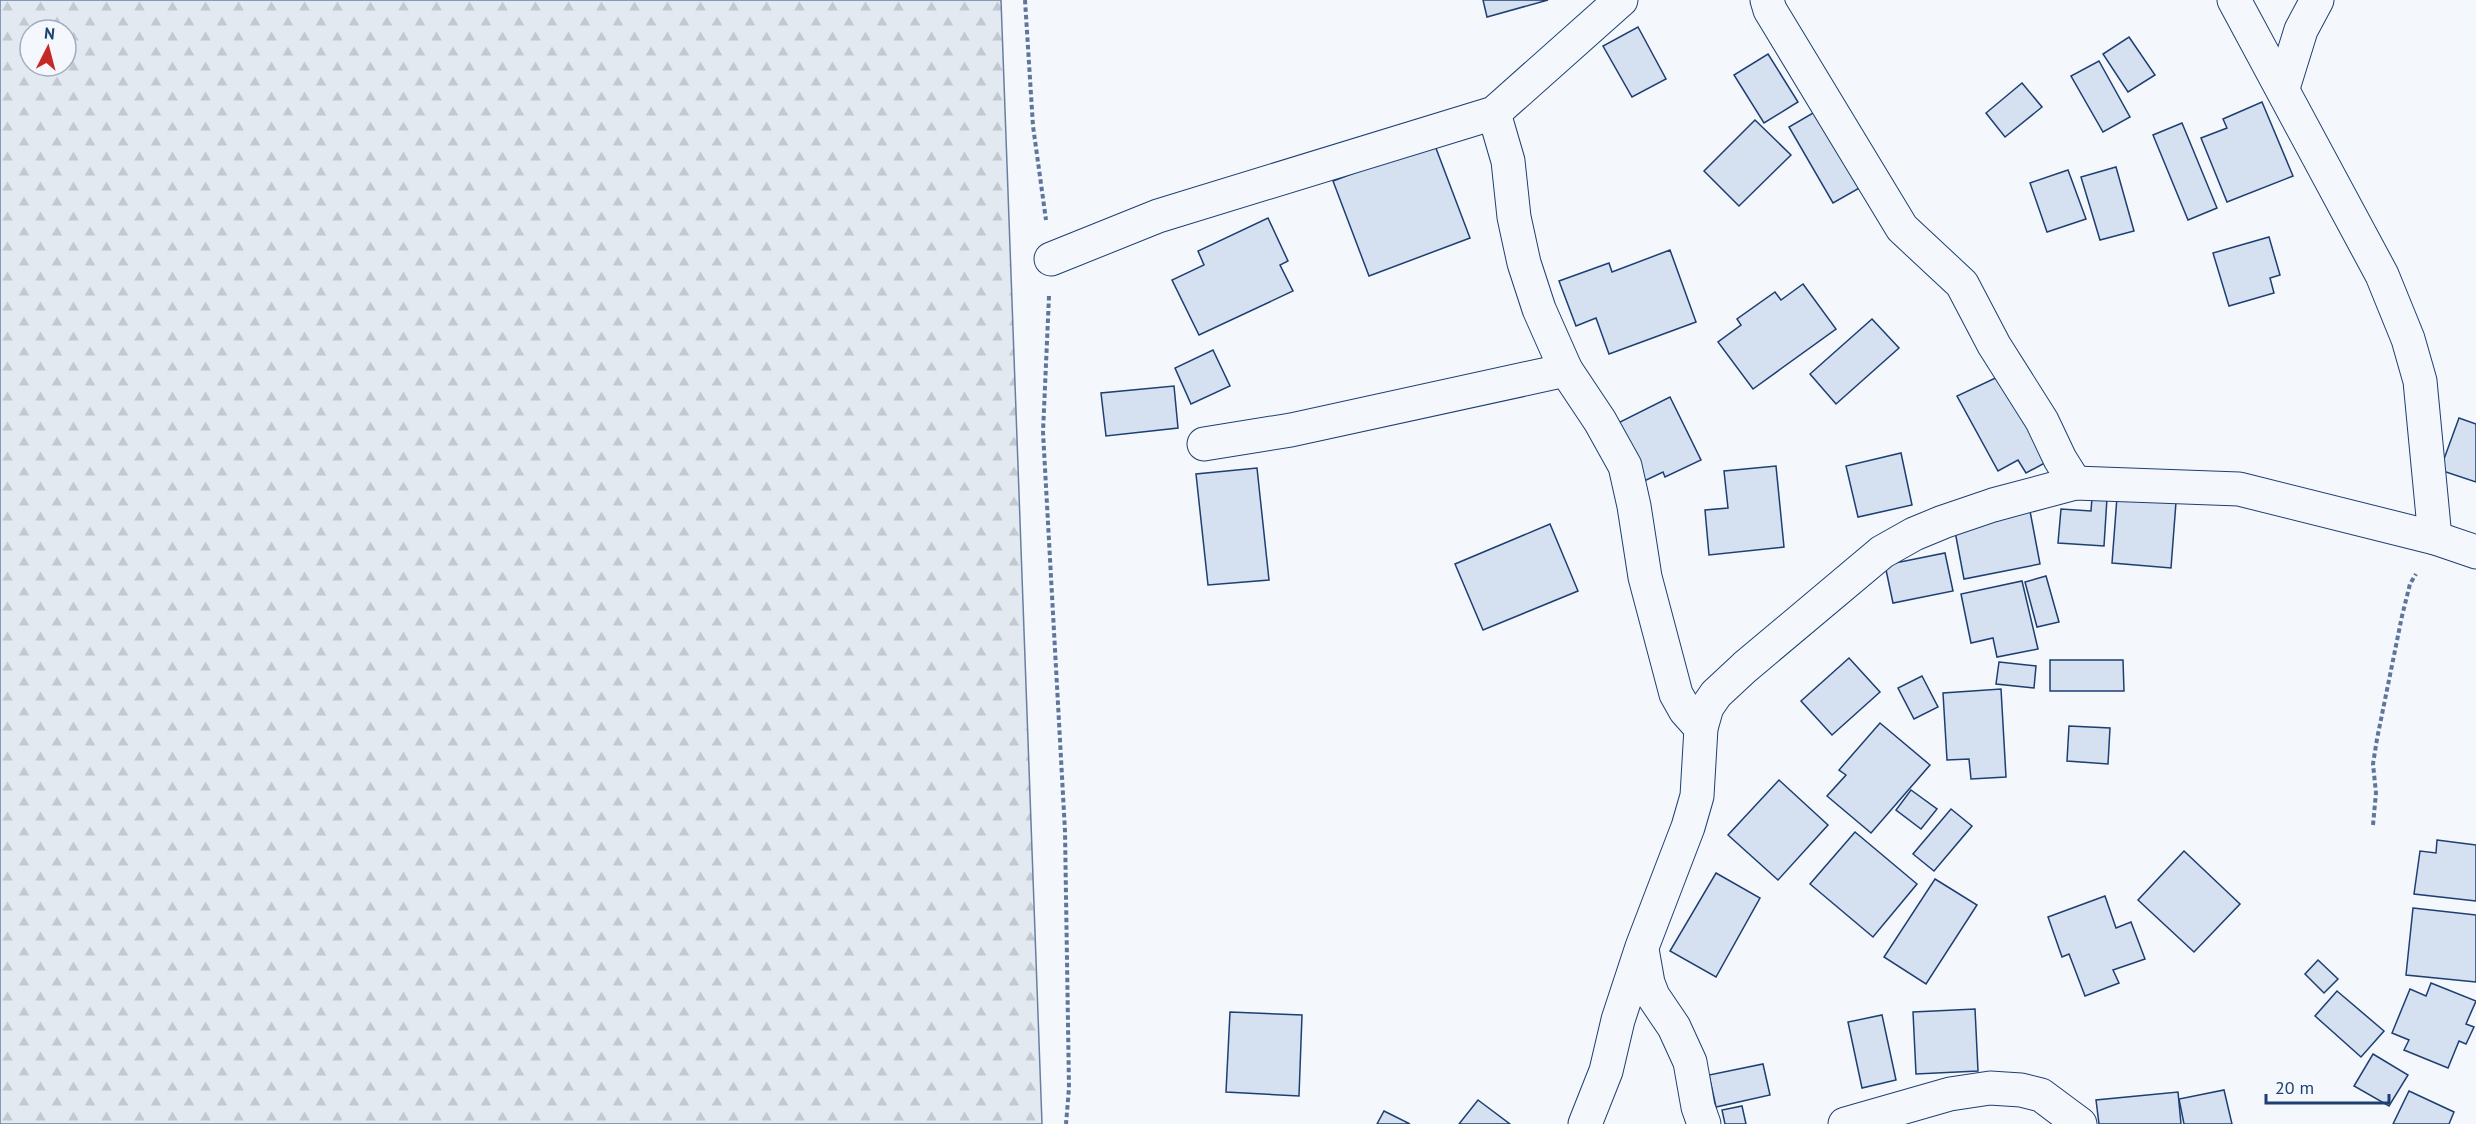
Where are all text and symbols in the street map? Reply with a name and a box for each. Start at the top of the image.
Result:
north arrow [18,18,78,78]
text: N [43,23,56,44]
scale bar [2266,1067,2389,1105]
text: 20 m [2275,1076,2314,1099]

